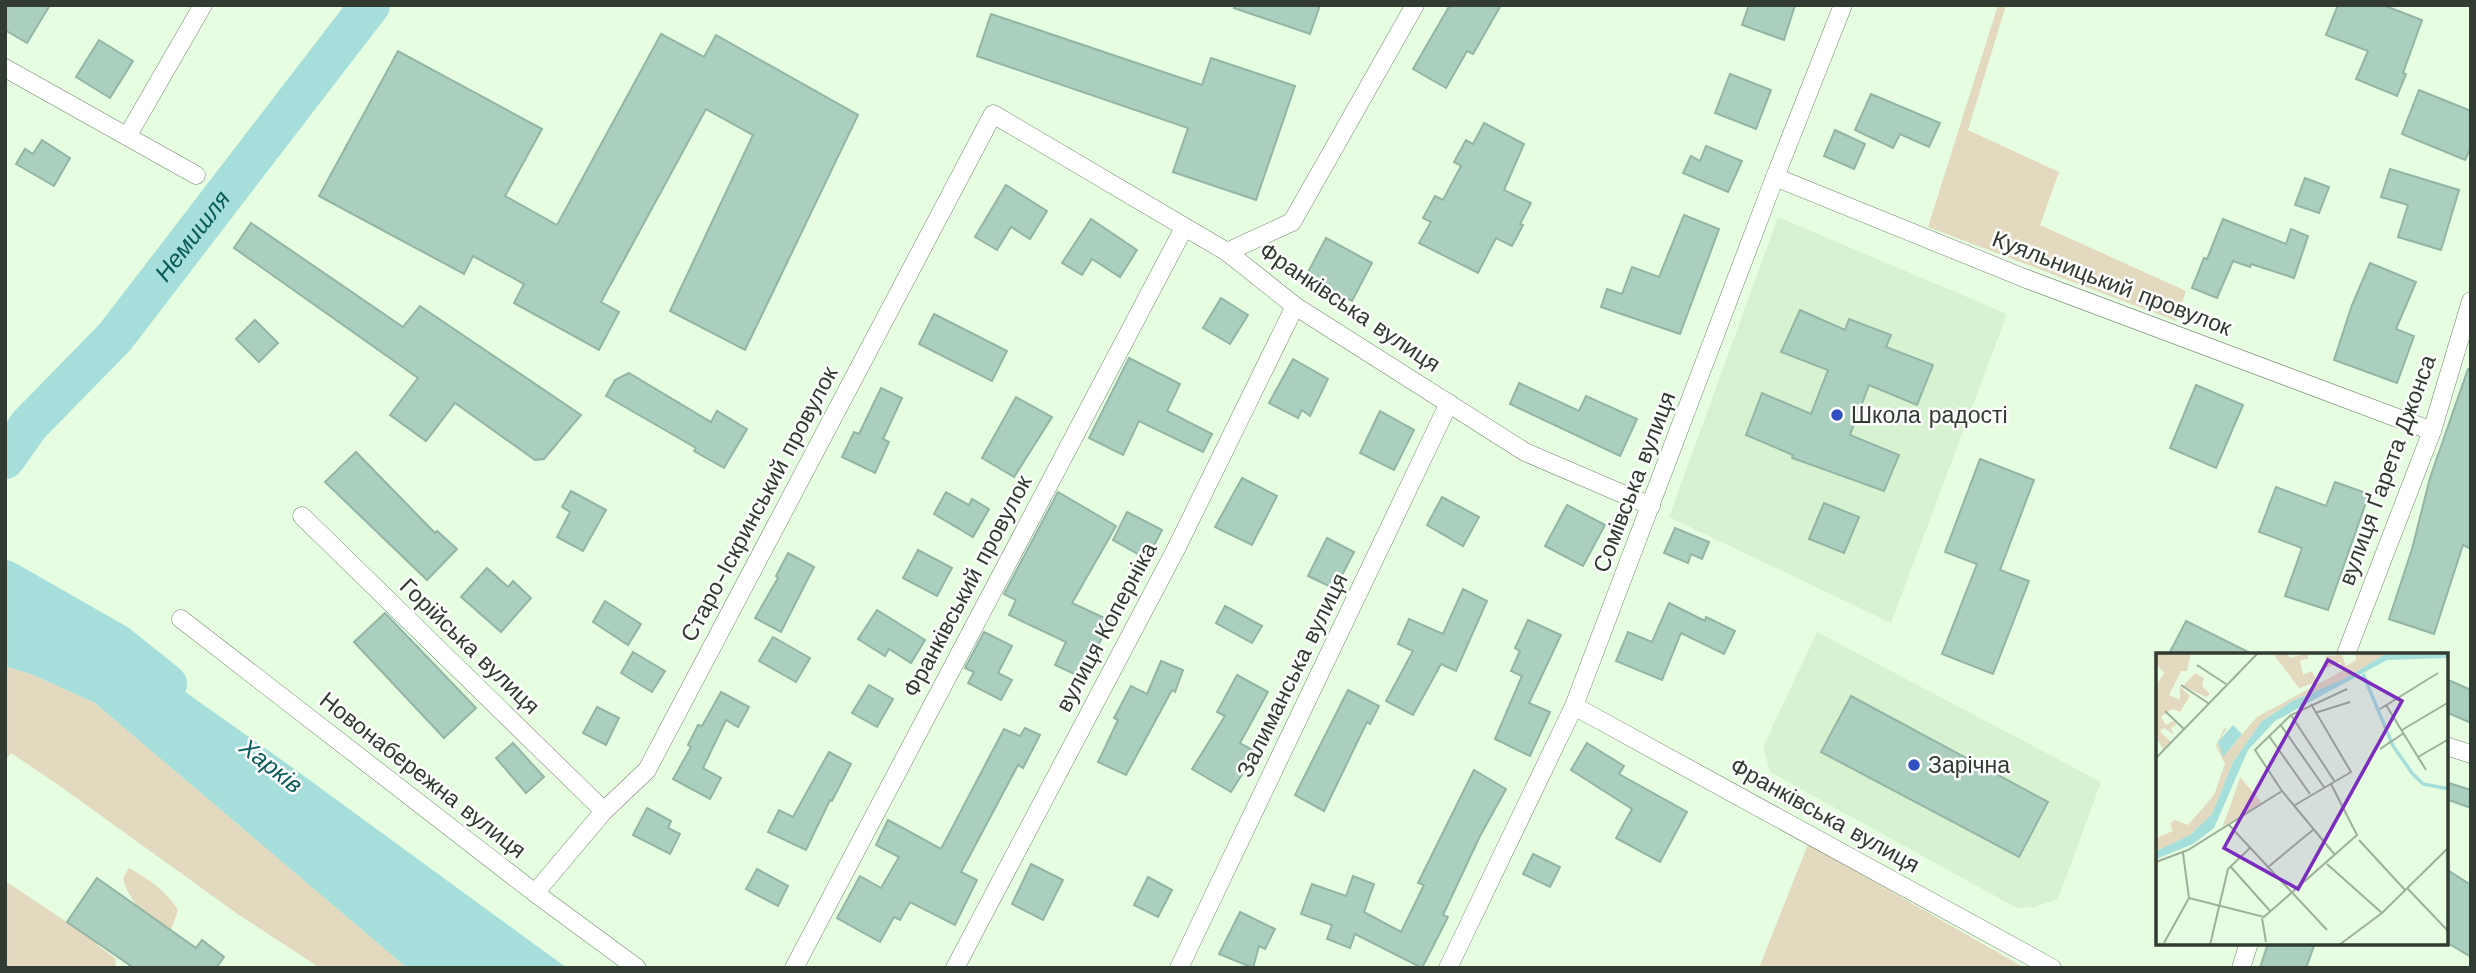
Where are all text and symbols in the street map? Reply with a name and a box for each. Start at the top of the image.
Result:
water label: Немишля [149,185,236,287]
street label: Куяльницький провулок [1988,225,2236,342]
street label: Франківська вулиця [1254,237,1445,378]
street label: вулиця Ґарета Джонса [2332,351,2442,589]
street label: Старо-Іскринський провулок [675,361,844,646]
street label: Сомівська вулиця [1588,388,1681,576]
place label: Школа радості [1851,402,2008,429]
marker: Школа радості [1829,407,1845,423]
street label: Франківський провулок [897,470,1038,702]
street label: вулиця Коперніка [1050,538,1163,717]
street label: Залиманська вулиця [1231,569,1354,782]
street label: Горійська вулиця [394,573,545,720]
inset map [2156,653,2448,945]
street label: Новонабережна вулиця [314,687,531,864]
water label: Харків [233,732,308,799]
street label: Франківська вулиця [1725,752,1924,879]
place label: Зарічна [1928,752,2010,779]
marker: Зарічна [1906,757,1922,773]

